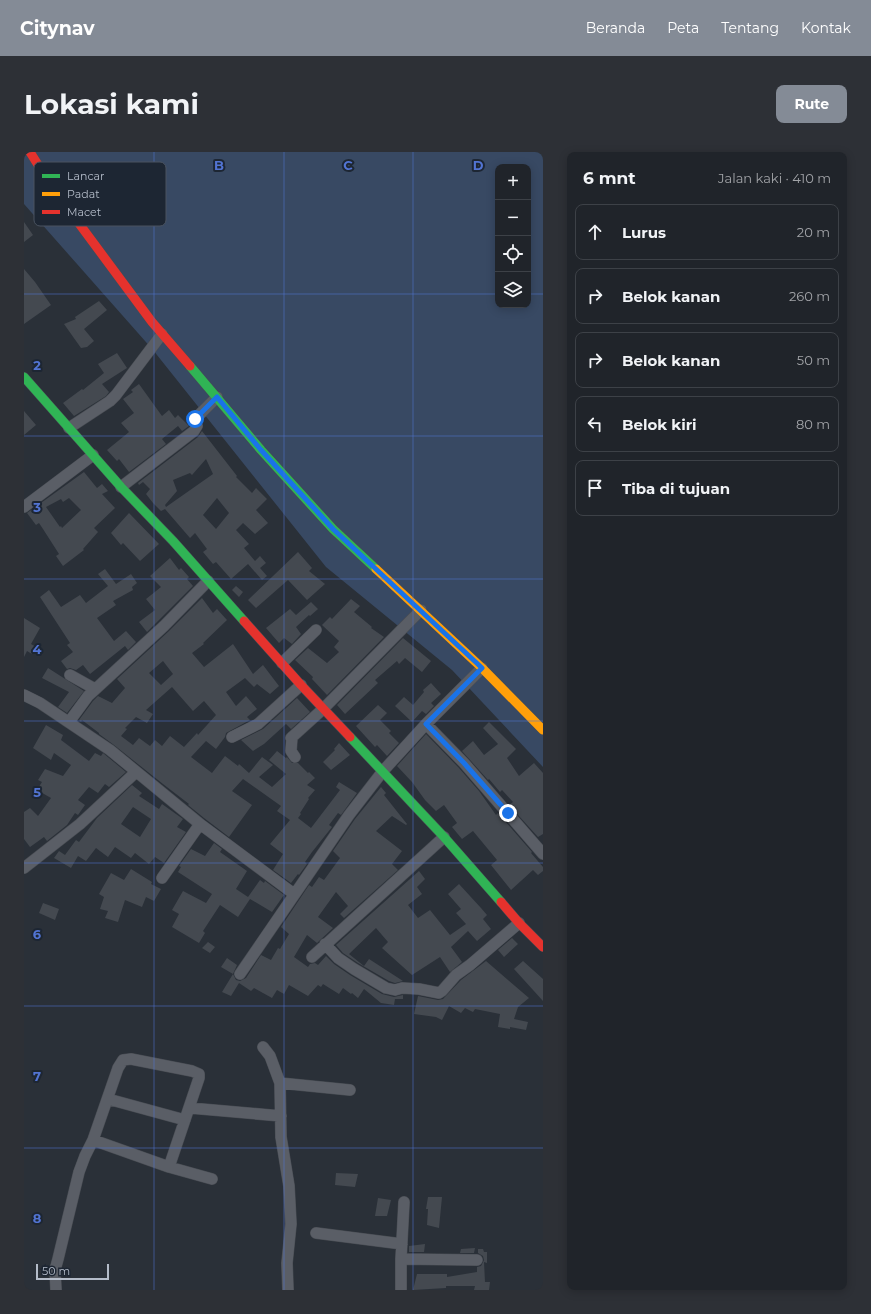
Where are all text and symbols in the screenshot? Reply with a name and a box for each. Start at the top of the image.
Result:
text: Citynav [20,17,95,40]
text: Beranda [586,19,645,37]
text: Peta [667,19,699,37]
text: Tentang [721,19,779,37]
text: Kontak [801,19,851,37]
button: Rute [776,85,847,123]
text: Lokasi kami [24,87,199,121]
text: B [214,157,224,173]
text: C [343,157,353,173]
text: D [473,157,484,173]
legend [34,162,166,226]
map controls [495,164,531,308]
button: + [495,164,531,200]
text: 6 mnt [583,168,636,188]
text: Lancar [67,169,105,183]
text: Jalan kaki · 410 m [718,170,831,186]
text: Padat [67,187,100,201]
button: − [495,200,531,236]
text: Macet [67,205,102,219]
icon: ahead [584,221,606,243]
text: Lurus [622,223,666,242]
text: 20 m [797,224,830,240]
button: locate [495,236,531,272]
button: layers [495,272,531,308]
icon: right [584,285,606,307]
text: Belok kanan [622,287,720,306]
text: 260 m [789,288,830,304]
icon: right [584,349,606,371]
text: Belok kanan [622,351,720,370]
text: 50 m [797,352,830,368]
text: 2 [33,357,41,373]
route start [186,410,204,428]
icon: left [584,413,606,435]
text: Belok kiri [622,415,697,434]
text: 80 m [796,416,830,432]
icon: arrive [584,477,606,499]
text: Tiba di tujuan [622,479,730,498]
text: 3 [32,499,41,515]
text: 4 [33,641,42,657]
text: 5 [33,784,41,800]
route end [499,804,517,822]
text: 6 [33,926,42,942]
text: 7 [33,1068,41,1084]
text: 8 [33,1210,42,1226]
scale bar [36,1262,109,1281]
text: 50 m [42,1264,70,1278]

